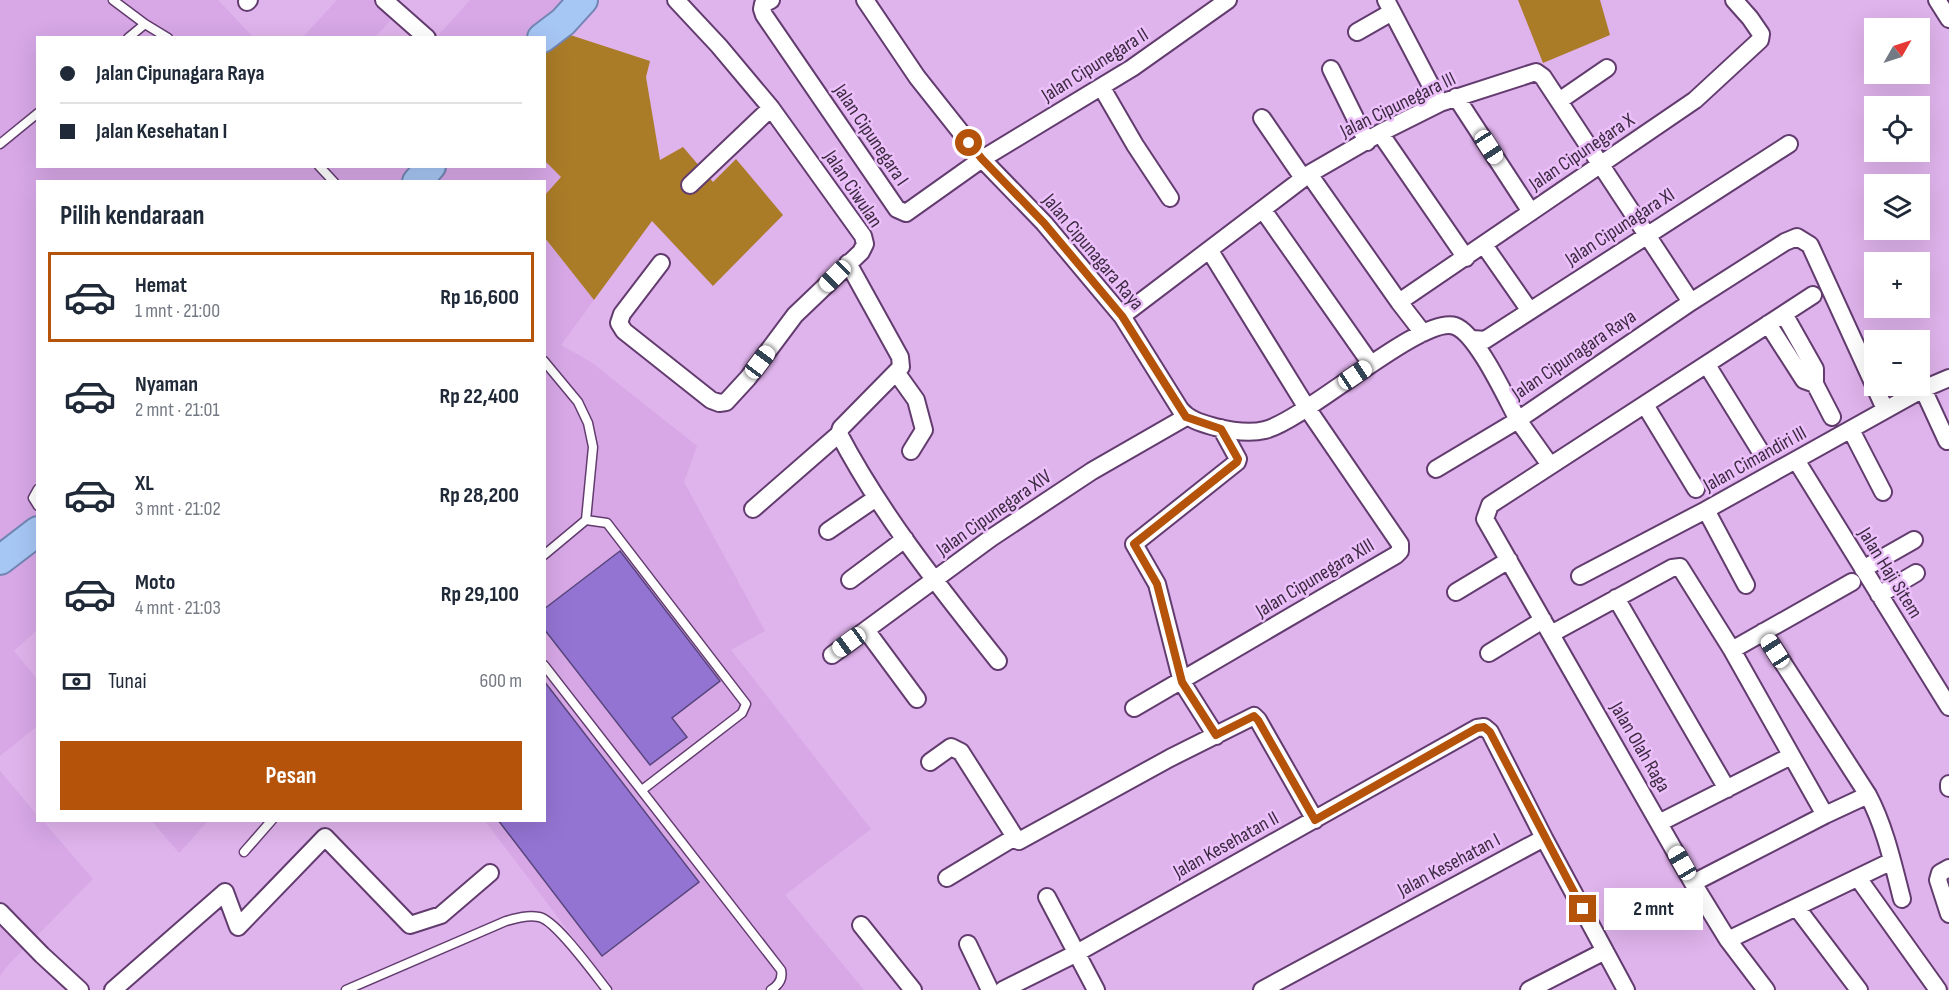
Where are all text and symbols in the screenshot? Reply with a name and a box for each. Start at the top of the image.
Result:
north arrow [1864,18,1930,84]
map controls [1864,18,1930,396]
street label: Jalan Cipunegara II [1036,23,1153,108]
text: Jalan Cipunagara Raya [96,60,265,87]
street label: Jalan Cipunegara III [1335,67,1460,144]
street label: Jalan Cipunegara I [828,79,914,190]
button: locate [1864,96,1930,162]
street label: Jalan Cipunegara X [1524,108,1640,197]
text: Jalan Kesehatan I [96,118,227,145]
car [1472,127,1506,167]
route start [955,129,982,156]
street label: Jalan Ciwulan [818,145,888,232]
button: layers [1864,174,1930,240]
street label: Jalan Cipunagara XI [1560,183,1679,272]
street label: Jalan Cipunagara Raya [1037,188,1149,315]
text: Pilih kendaraan [60,200,205,232]
button: + [1864,252,1930,318]
car [816,257,854,295]
icon: car [63,270,117,324]
text: Hemat [135,272,187,299]
text: Rp 16,600 [440,284,519,311]
text: 1 mnt · 21:00 [135,299,220,323]
street label: Jalan Cipunagara Raya [1506,305,1641,406]
button: − [1864,330,1930,396]
car [742,342,778,382]
car [1335,357,1375,393]
icon: car [63,369,117,423]
text: Nyaman [135,371,198,398]
text: Rp 22,400 [440,383,519,410]
text: 2 mnt · 21:01 [135,398,219,422]
street label: Jalan Cimandiri III [1698,421,1811,498]
street label: Jalan Cipunegara XIV [931,465,1056,562]
icon: car [63,468,117,522]
text: XL [135,470,154,497]
text: Rp 28,200 [440,482,519,509]
text: 3 mnt · 21:02 [135,497,221,521]
street label: Jalan Haji Sitem [1852,522,1927,623]
street label: Jalan Cipunegara XIII [1251,533,1379,623]
icon: car [63,567,117,621]
text: Moto [135,569,175,596]
text: Rp 29,100 [441,581,519,608]
text: 4 mnt · 21:03 [135,596,221,620]
car [829,624,869,660]
car [1758,631,1792,671]
icon: cash [60,665,93,698]
text: Tunai [108,668,147,695]
text: 600 m [479,669,522,693]
street label: Jalan Olah Raga [1604,697,1675,796]
button: Pesan [60,741,522,810]
street label: Jalan Kesehatan II [1168,806,1283,884]
street label: Jalan Kesehatan I [1393,828,1504,903]
car [1665,843,1699,883]
callout: 2 mnt [1604,888,1703,930]
route end [1569,895,1596,922]
text: 2 mnt [1633,897,1674,921]

